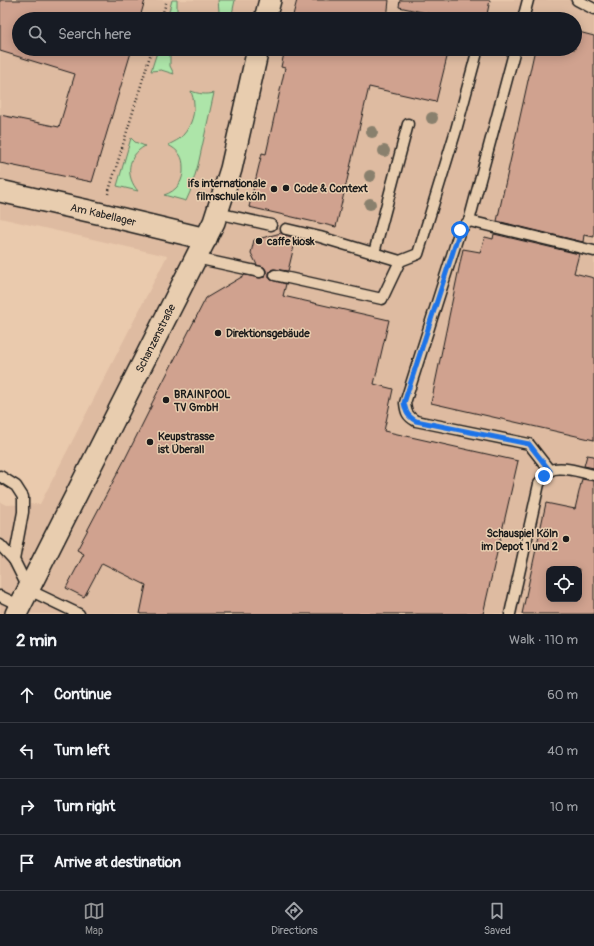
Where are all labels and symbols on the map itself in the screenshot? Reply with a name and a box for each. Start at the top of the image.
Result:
place label: ifs internationale filmschule köln [188,177,267,203]
place label: Code & Context [294,182,368,195]
marker: Code & Context [281,183,291,193]
marker: ifs internationale filmschule köln [269,184,279,194]
street label: Am Kabellager [69,201,138,229]
route start [451,221,469,239]
place label: caffe kiosk [266,235,315,248]
marker: caffe kiosk [254,236,264,246]
street label: Schanzenstraße [133,301,178,375]
place label: Direktionsgebäude [226,327,310,340]
marker: Direktionsgebäude [213,328,223,338]
place label: BRAINPOOL TV GmbH [173,388,231,414]
marker: BRAINPOOL TV GmbH [161,395,171,405]
place label: Keupstrasse ist Überall [158,430,215,456]
marker: Keupstrasse ist Überall [145,437,155,447]
route end [535,467,553,485]
place label: Schauspiel Köln im Depot 1 und 2 [482,527,558,553]
marker: Schauspiel Köln im Depot 1 und 2 [561,534,571,544]

